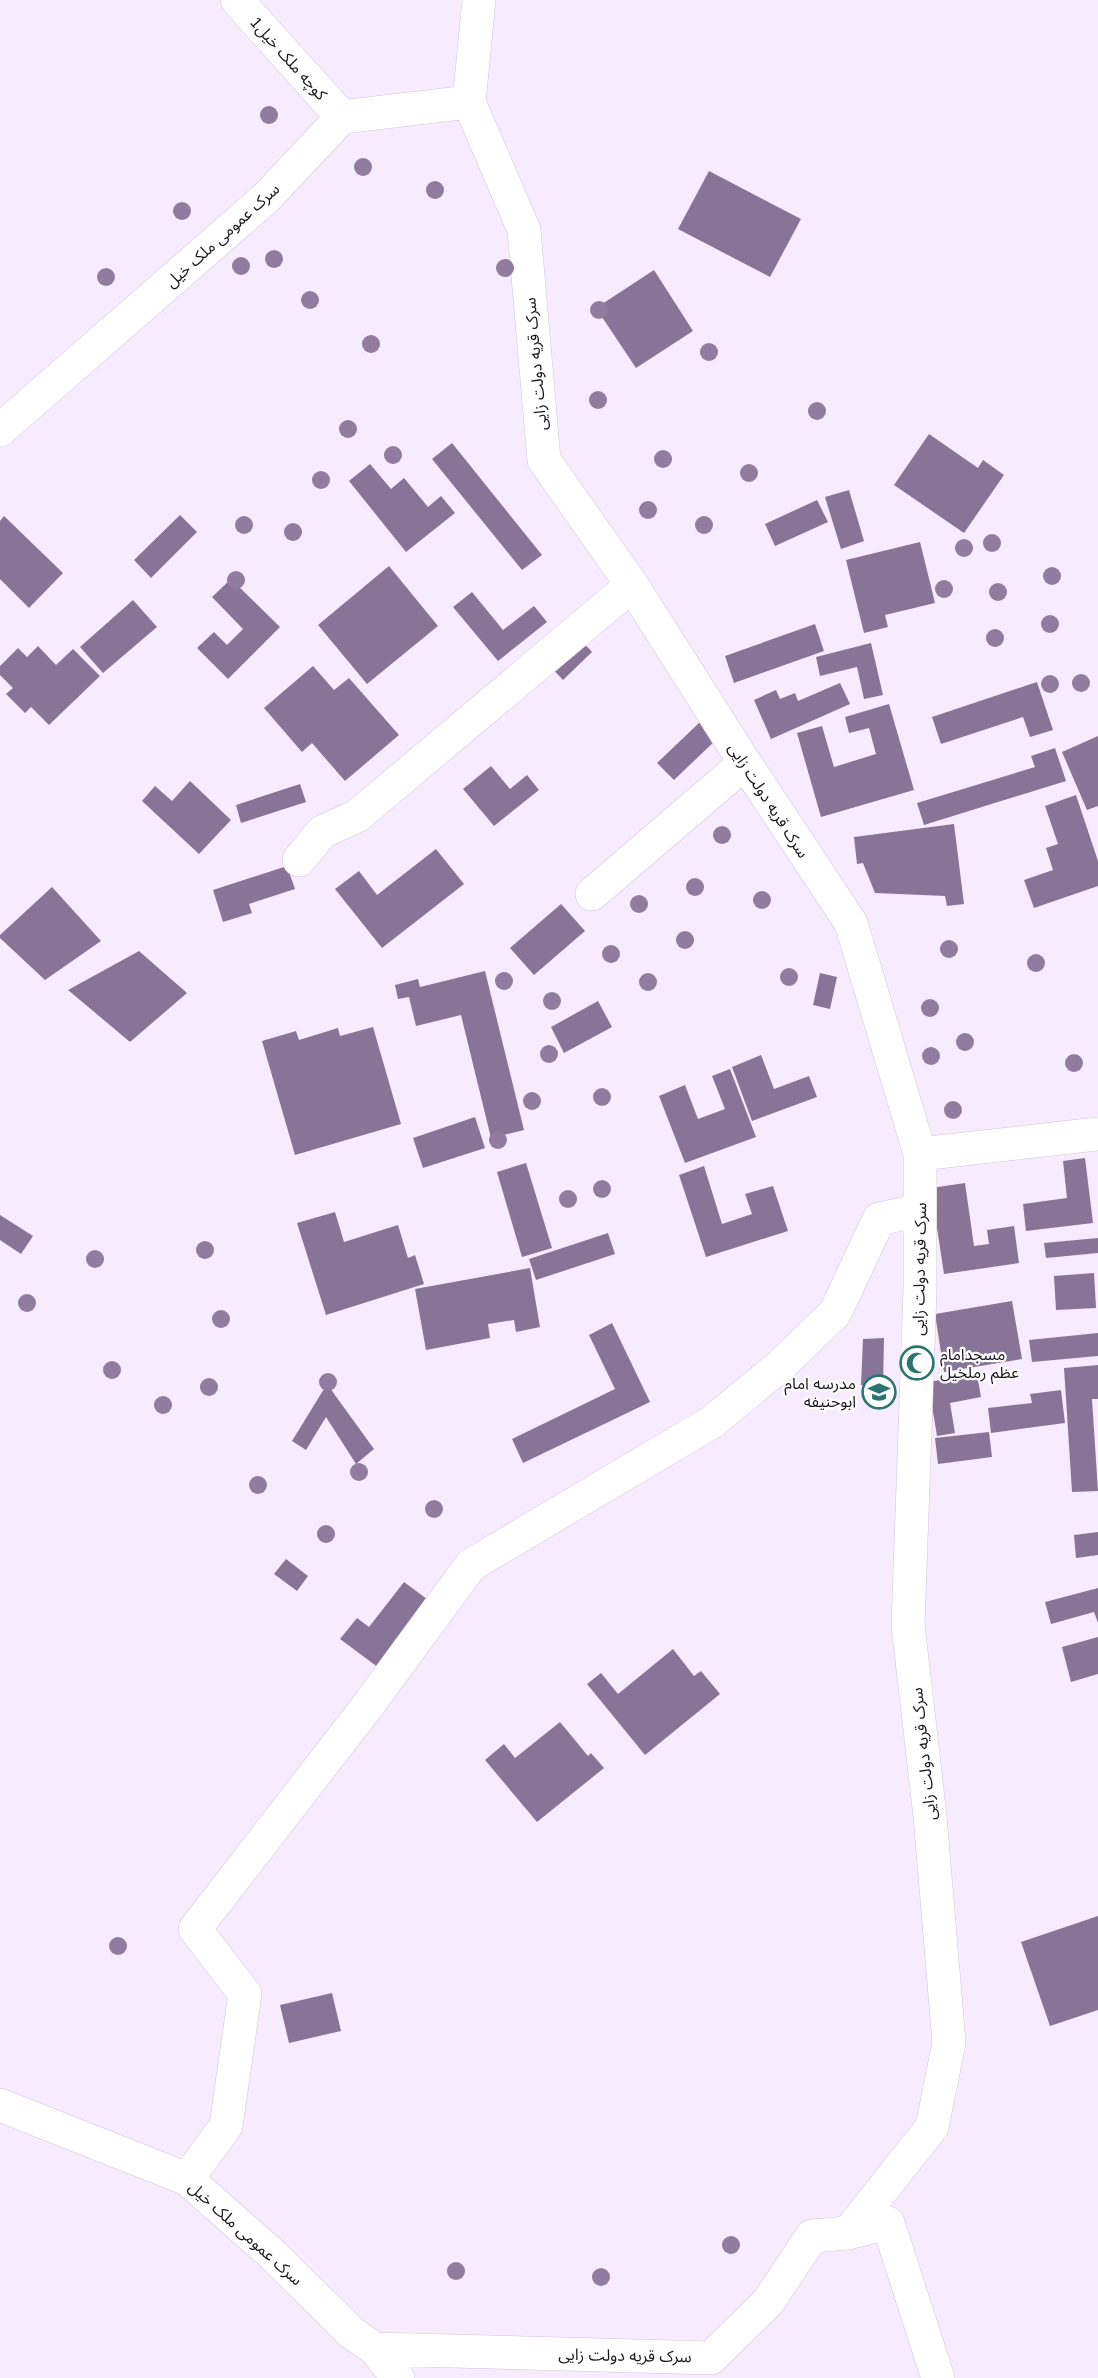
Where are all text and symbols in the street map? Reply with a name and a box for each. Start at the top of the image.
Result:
street label: کوچه ملک خیل1 [246,14,330,105]
street label: سرک عمومی ملک خیل [162,180,283,291]
street label: سرک قریه دولت زایی [521,297,551,431]
street label: سرک قریه دولت زایی [724,740,812,861]
street label: سرک قریه دولت زایی [910,1202,930,1336]
mosque icon: مسجدامام عظم رملخیل [899,1345,935,1381]
place label: مسجدامام عظم رملخیل [940,1346,1019,1385]
school or university icon: مدرسه امام ابوحنیفه [861,1374,897,1410]
place label: مدرسه امام ابوحنیفه [784,1375,856,1411]
street label: سرک قریه دولت زایی [908,1687,940,1821]
street label: سرک عمومی ملک خیل [185,2178,306,2289]
street label: سرک قریه دولت زایی [558,2346,692,2366]

